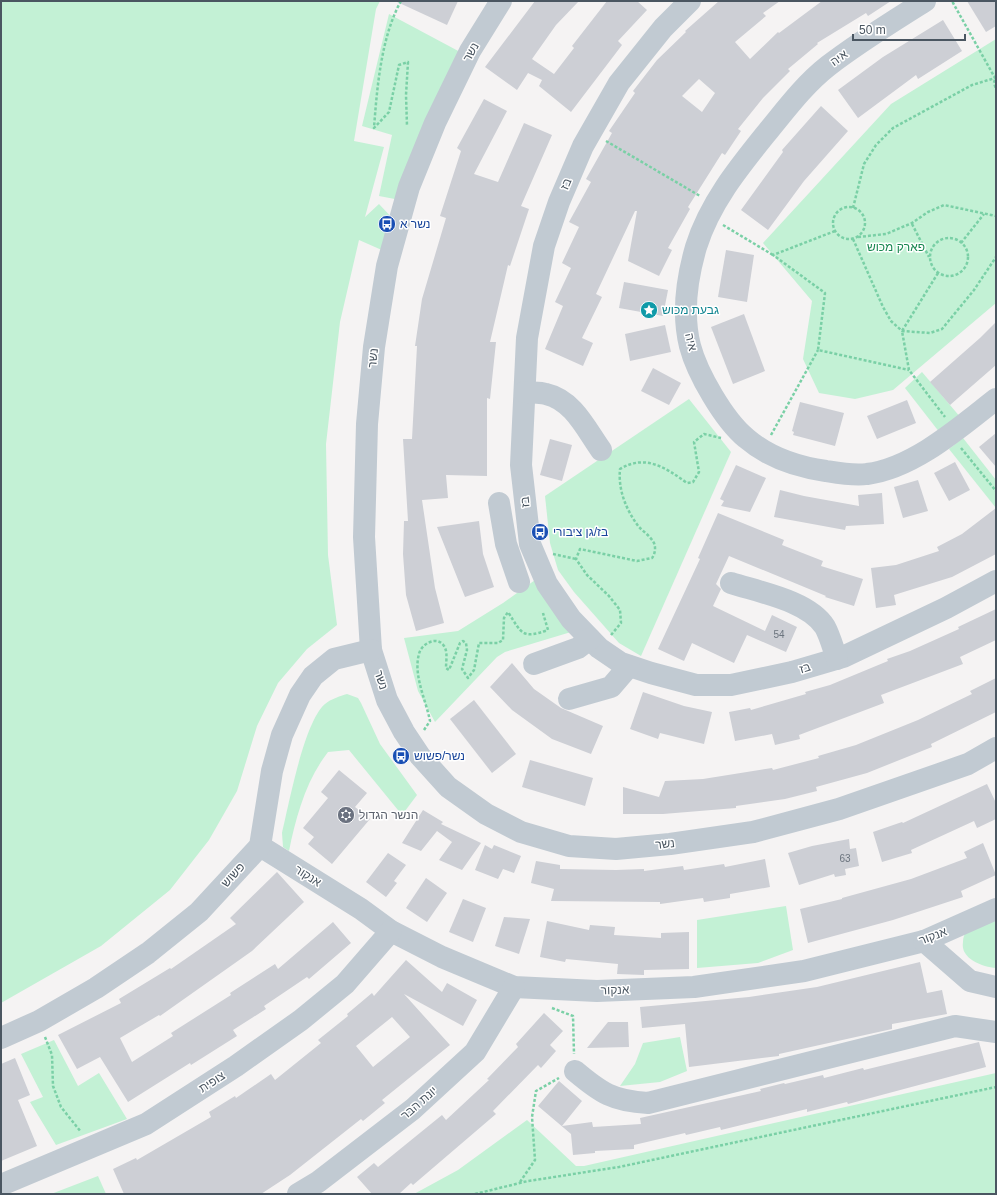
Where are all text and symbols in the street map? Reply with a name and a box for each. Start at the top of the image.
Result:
scale bar [853,16,965,42]
text: 50 m [859,23,886,37]
street label: נשר [460,40,482,64]
street label: איה [828,47,851,69]
street label: בז [557,176,575,192]
bus stop icon: נשר א [377,214,397,234]
place label: נשר א [400,217,430,231]
park label: פארק מכוש [867,240,925,254]
place icon: גבעת מכוש [639,300,659,320]
place label: גבעת מכוש [662,303,719,317]
street label: איה [682,332,700,353]
street label: נשר [365,348,381,368]
street label: בז [517,496,533,508]
bus stop icon: בז/גן ציבורי [530,522,550,542]
place label: בז/גן ציבורי [553,525,608,539]
house number: 54 [773,629,785,640]
street label: בז [798,660,812,676]
street label: נשר [371,669,391,691]
bus stop icon: נשר/פשוש [391,746,411,766]
place label: נשר/פשוש [414,749,465,763]
synagogue icon: הנשר הגדול [336,805,356,825]
place label: הנשר הגדול [359,808,418,822]
street label: נשר [655,836,675,852]
house number: 63 [839,853,851,864]
street label: פשוש [218,860,248,890]
street label: אנקור [292,862,324,890]
street label: אנקור [917,924,949,948]
street label: אנקור [600,982,630,997]
street label: צופית [196,1068,228,1096]
street label: יונת הבר [398,1083,440,1123]

